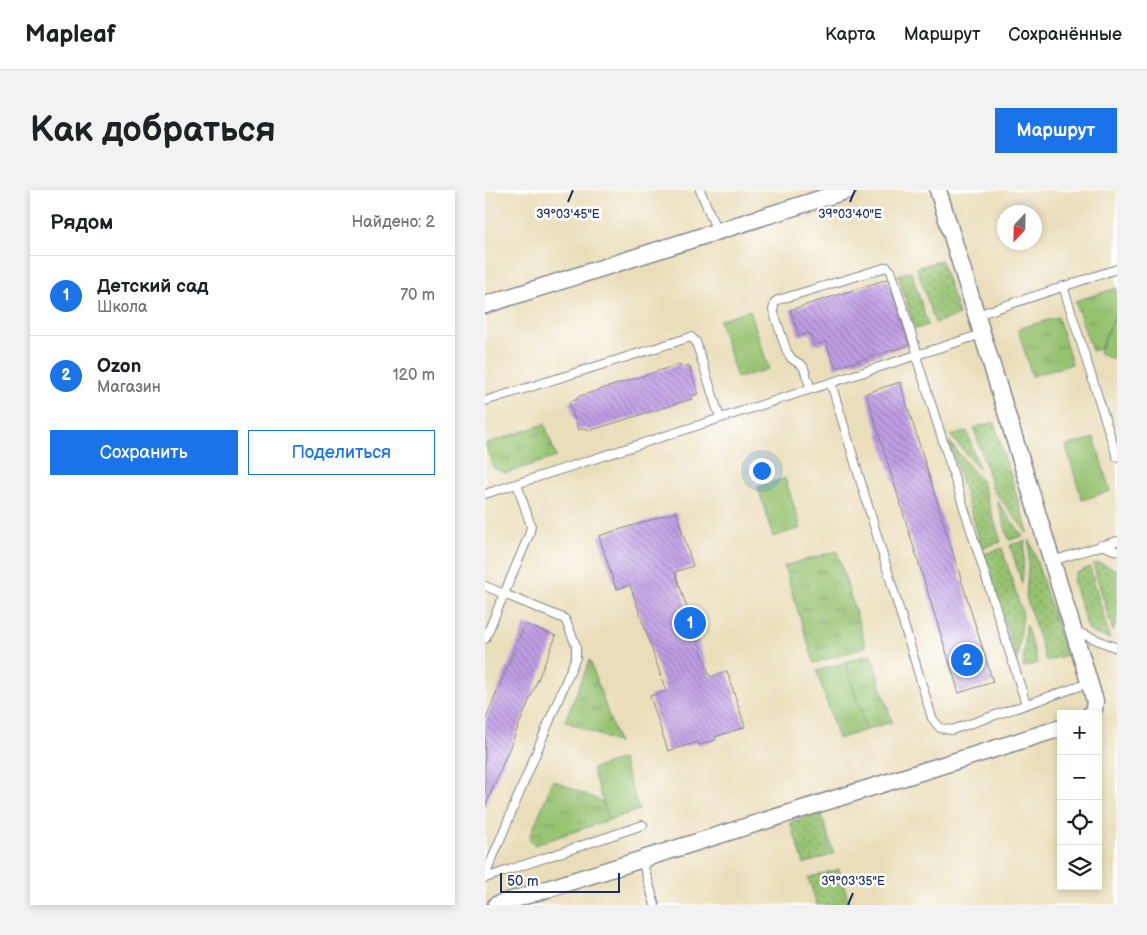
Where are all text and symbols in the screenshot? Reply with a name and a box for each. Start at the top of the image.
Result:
text: Mapleaf [25,20,116,49]
text: Карта [825,24,876,45]
text: Маршрут [904,24,980,45]
text: Сохранённые [1008,24,1122,45]
button: Маршрут [995,108,1117,153]
text: Как добраться [30,109,276,152]
north arrow [997,205,1042,250]
text: 39°03'45"E [536,207,600,222]
text: 39°03'40"E [818,207,882,222]
text: Рядом [50,210,113,235]
text: Найдено: 2 [351,213,435,232]
text: Детский сад [97,275,208,298]
text: 1 [63,286,69,305]
text: 70 m [400,286,435,305]
text: Школа [97,298,147,317]
text: Ozon [97,355,141,378]
text: 2 [61,366,71,385]
text: 120 m [392,366,435,385]
text: Магазин [97,378,161,397]
button: Сохранить [50,430,238,475]
button: Поделиться [248,430,435,475]
your location [749,458,775,484]
pin: 1 [674,604,706,642]
pin: 2 [951,641,983,679]
map controls [1057,710,1102,890]
button: + [1057,710,1102,755]
button: − [1057,755,1102,800]
button: locate [1057,800,1102,845]
button: layers [1057,845,1102,890]
scale bar [500,870,620,893]
text: 50 m [507,873,539,890]
text: 39°03'35"E [821,874,885,889]

